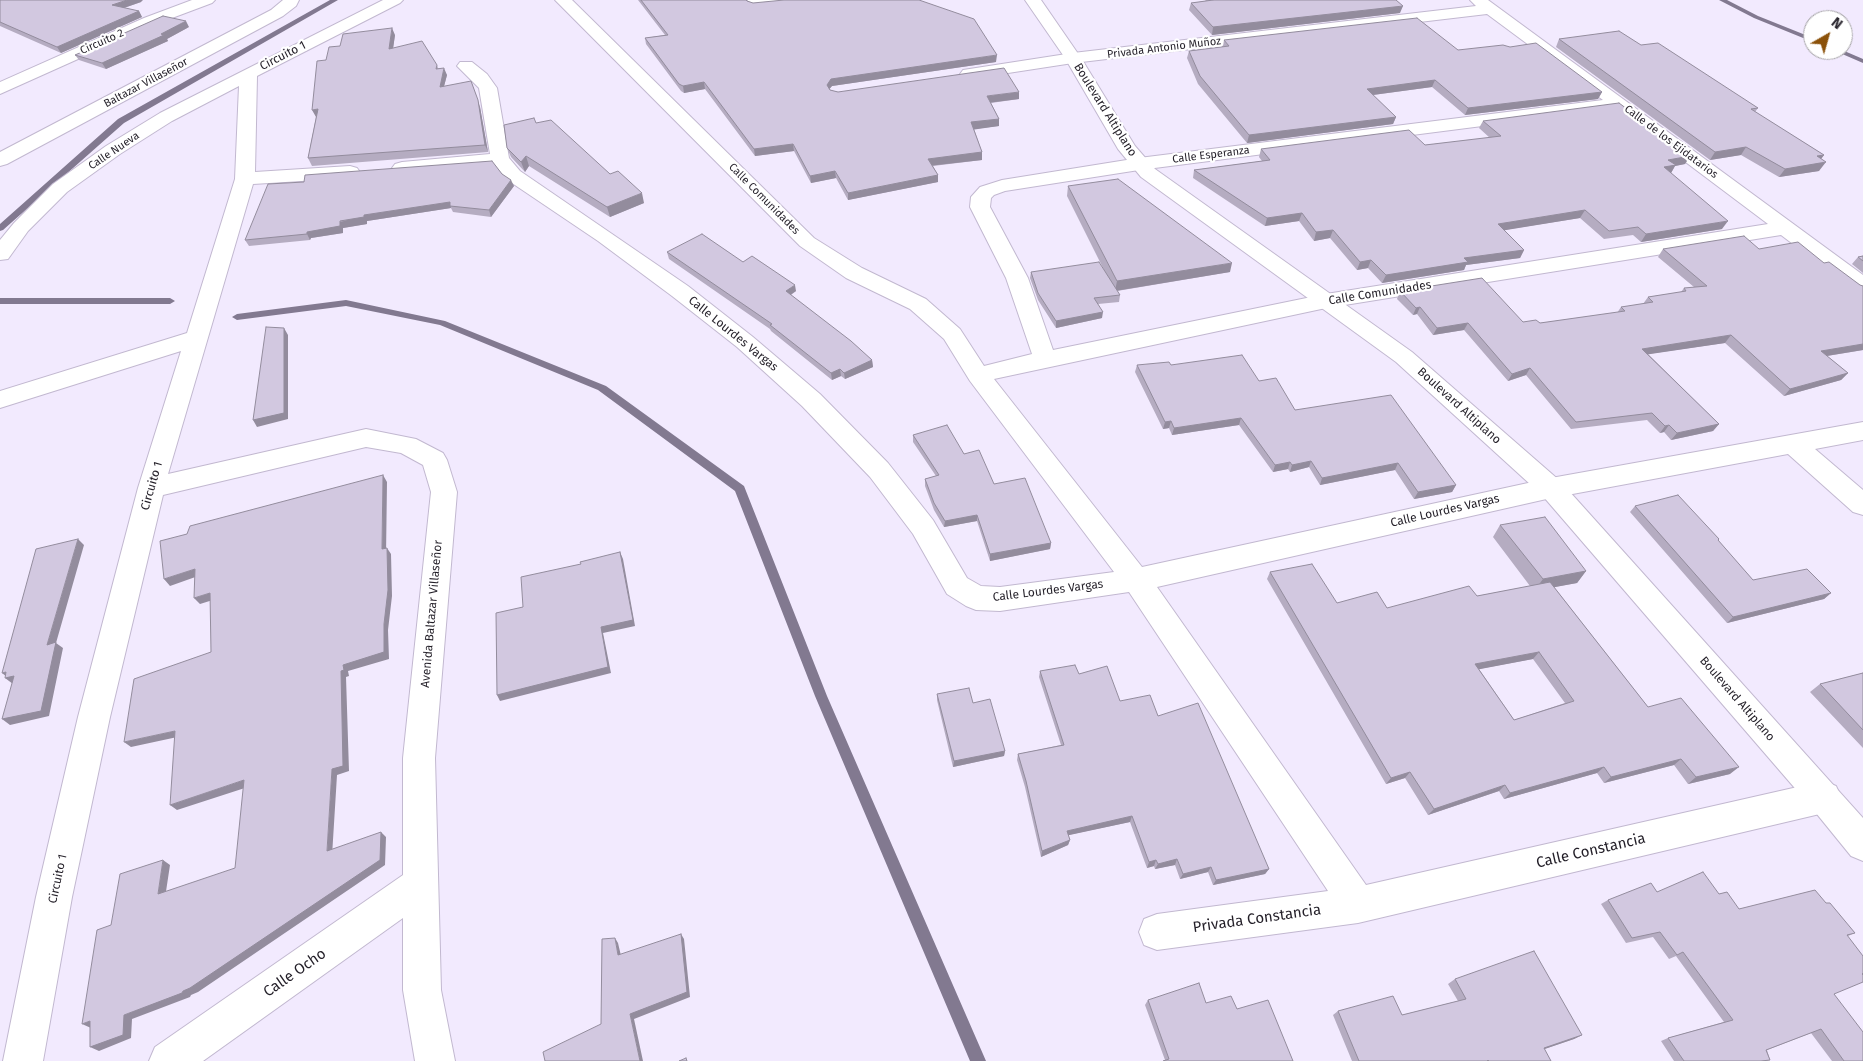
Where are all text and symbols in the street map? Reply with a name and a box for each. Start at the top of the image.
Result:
north arrow [1803,10,1853,60]
text: N [1828,14,1846,33]
street label: Circuito 2 [78,27,126,57]
street label: Privada Antonio Muñoz [1106,34,1222,62]
street label: Circuito 1 [258,38,308,74]
street label: Baltazar Villaseñor [102,55,190,111]
street label: Boulevard Altiplano [1070,61,1140,159]
street label: Calle de los Ejidatarios [1622,102,1720,182]
street label: Calle Nueva [86,129,142,173]
street label: Calle Esperanza [1172,144,1250,166]
street label: Calle Comunidades [726,161,802,237]
street label: Calle Comunidades [1328,278,1432,308]
street label: Calle Lourdes Vargas [685,293,781,375]
street label: Boulevard Altiplano [1414,365,1504,447]
street label: Circuito 1 [138,460,166,512]
street label: Calle Lourdes Vargas [1389,491,1501,531]
street label: Avenida Baltazar Villaseñor [418,540,446,688]
street label: Calle Lourdes Vargas [992,577,1104,605]
street label: Boulevard Altiplano [1696,654,1778,744]
street label: Calle Constancia [1535,830,1647,872]
street label: Circuito 1 [46,853,70,905]
street label: Privada Constancia [1192,901,1322,937]
street label: Calle Ocho [260,945,330,1001]

